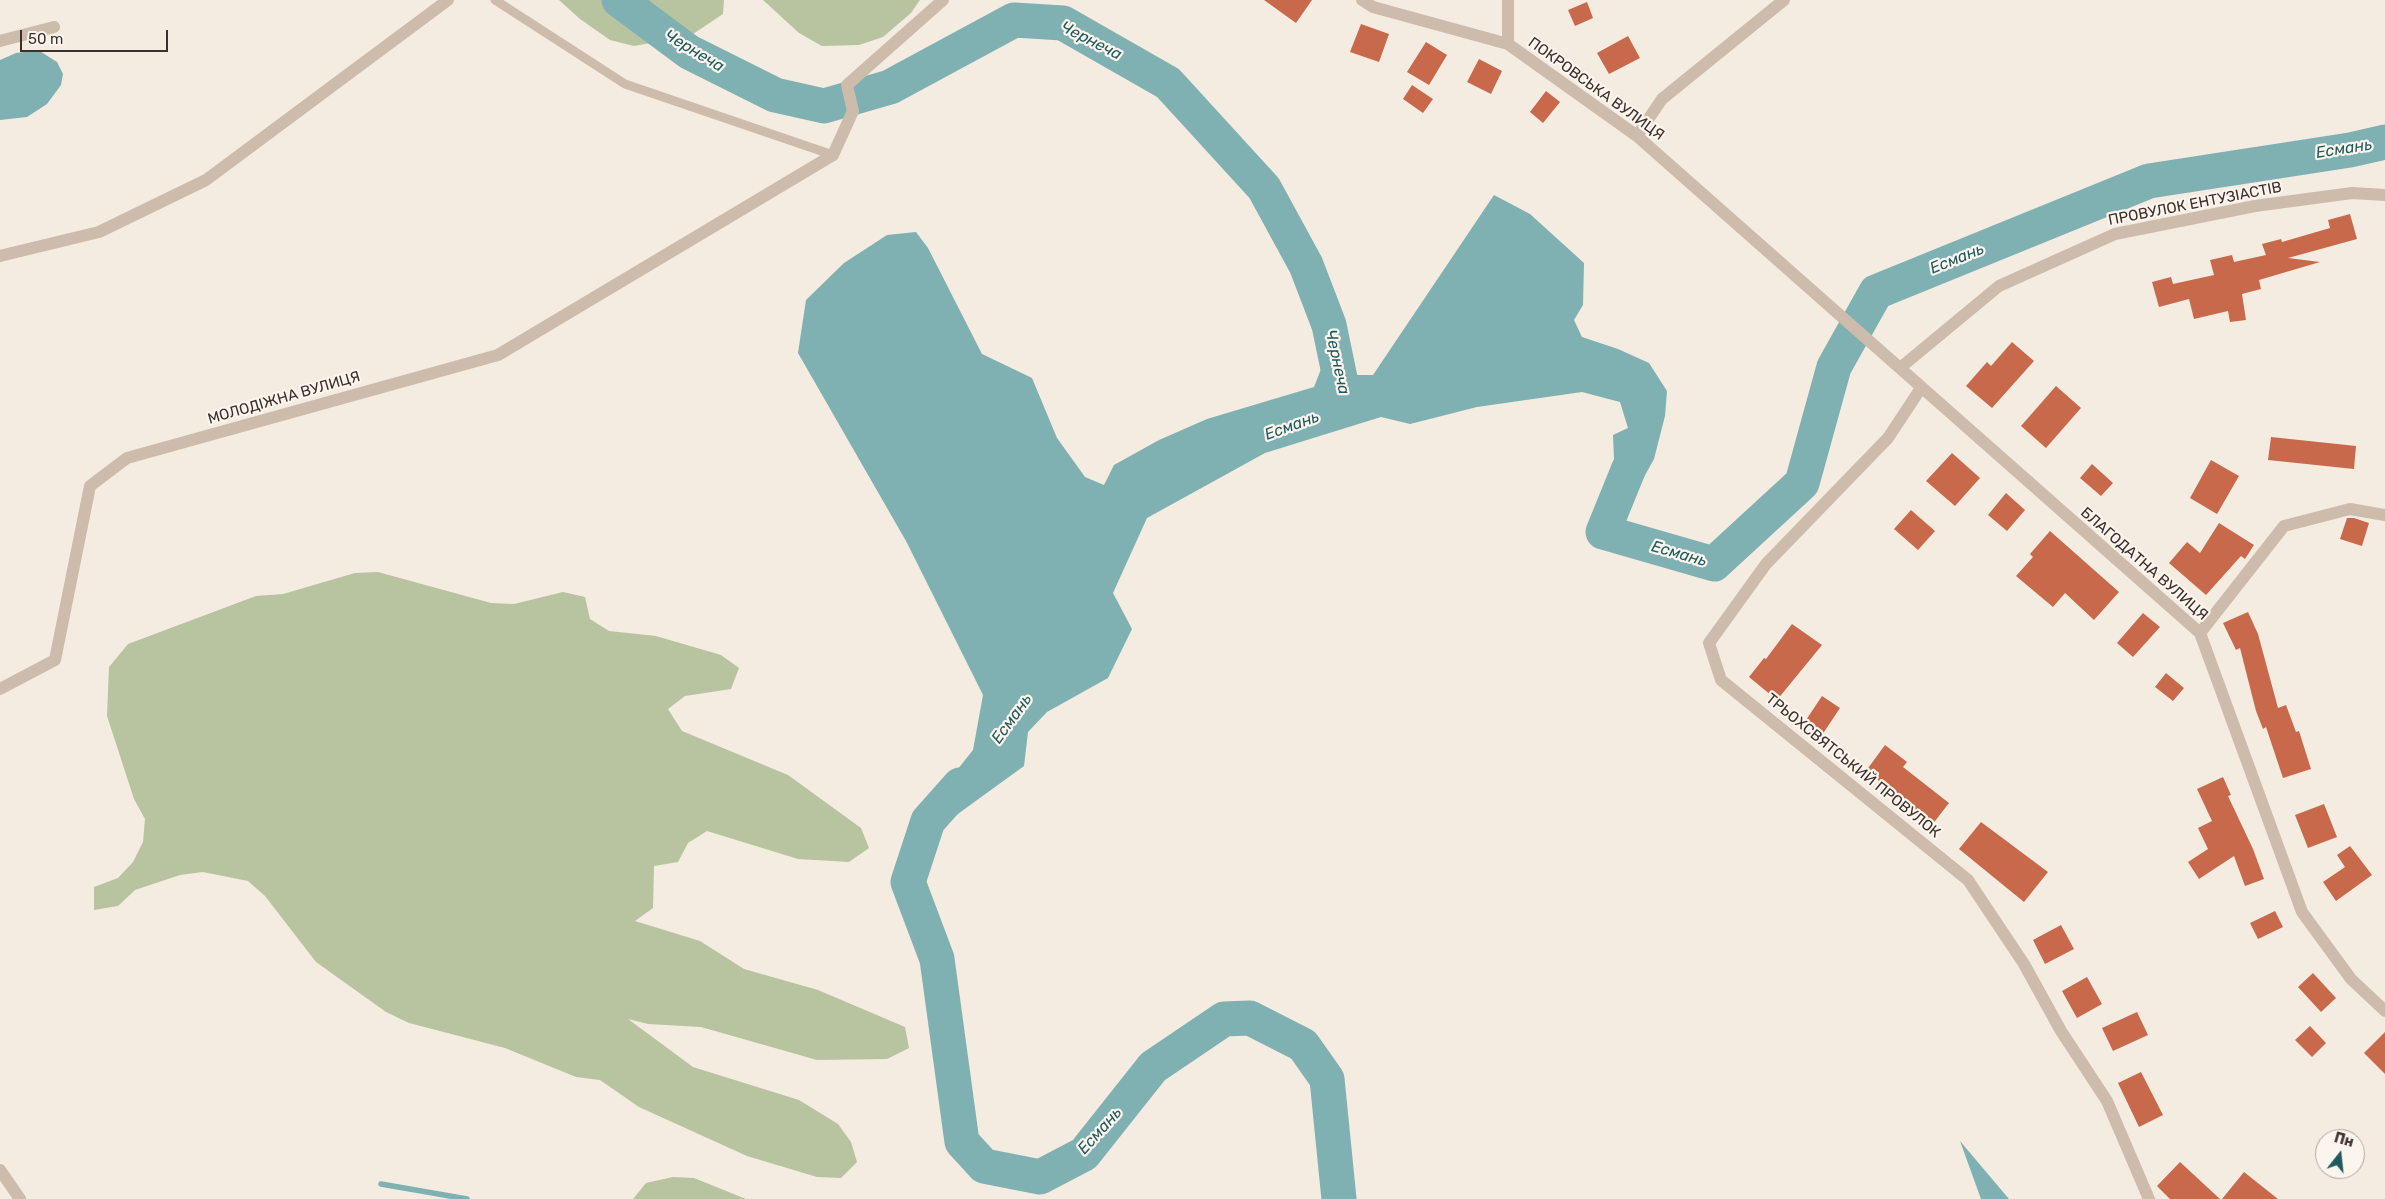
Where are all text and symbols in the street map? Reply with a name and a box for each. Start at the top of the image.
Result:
water label: Чернеча [1057,17,1125,65]
scale bar [22,20,170,52]
water label: Чернеча [661,26,727,76]
text: 50 m [28,30,63,48]
street label: ПОКРОВСЬКА ВУЛИЦЯ [1525,34,1667,144]
water label: Есмань [2315,135,2373,163]
street label: ПРОВУЛОК ЕНТУЗІАСТІВ [2107,178,2283,230]
water label: Есмань [1927,240,1987,278]
water label: Чернеча [1321,328,1353,396]
street label: МОЛОДІЖНА ВУЛИЦЯ [206,368,362,428]
water label: Есмань [1262,407,1322,445]
street label: БЛАГОДАТНА ВУЛИЦЯ [2077,504,2211,624]
water label: Есмань [1649,537,1709,571]
street label: ТРЬОХСВЯТСЬКИЙ ПРОВУЛОК [1762,690,1944,842]
water label: Есмань [988,691,1036,747]
water label: Есмань [1074,1104,1126,1158]
north arrow [2315,1129,2365,1179]
text: Пн [2332,1129,2356,1151]

